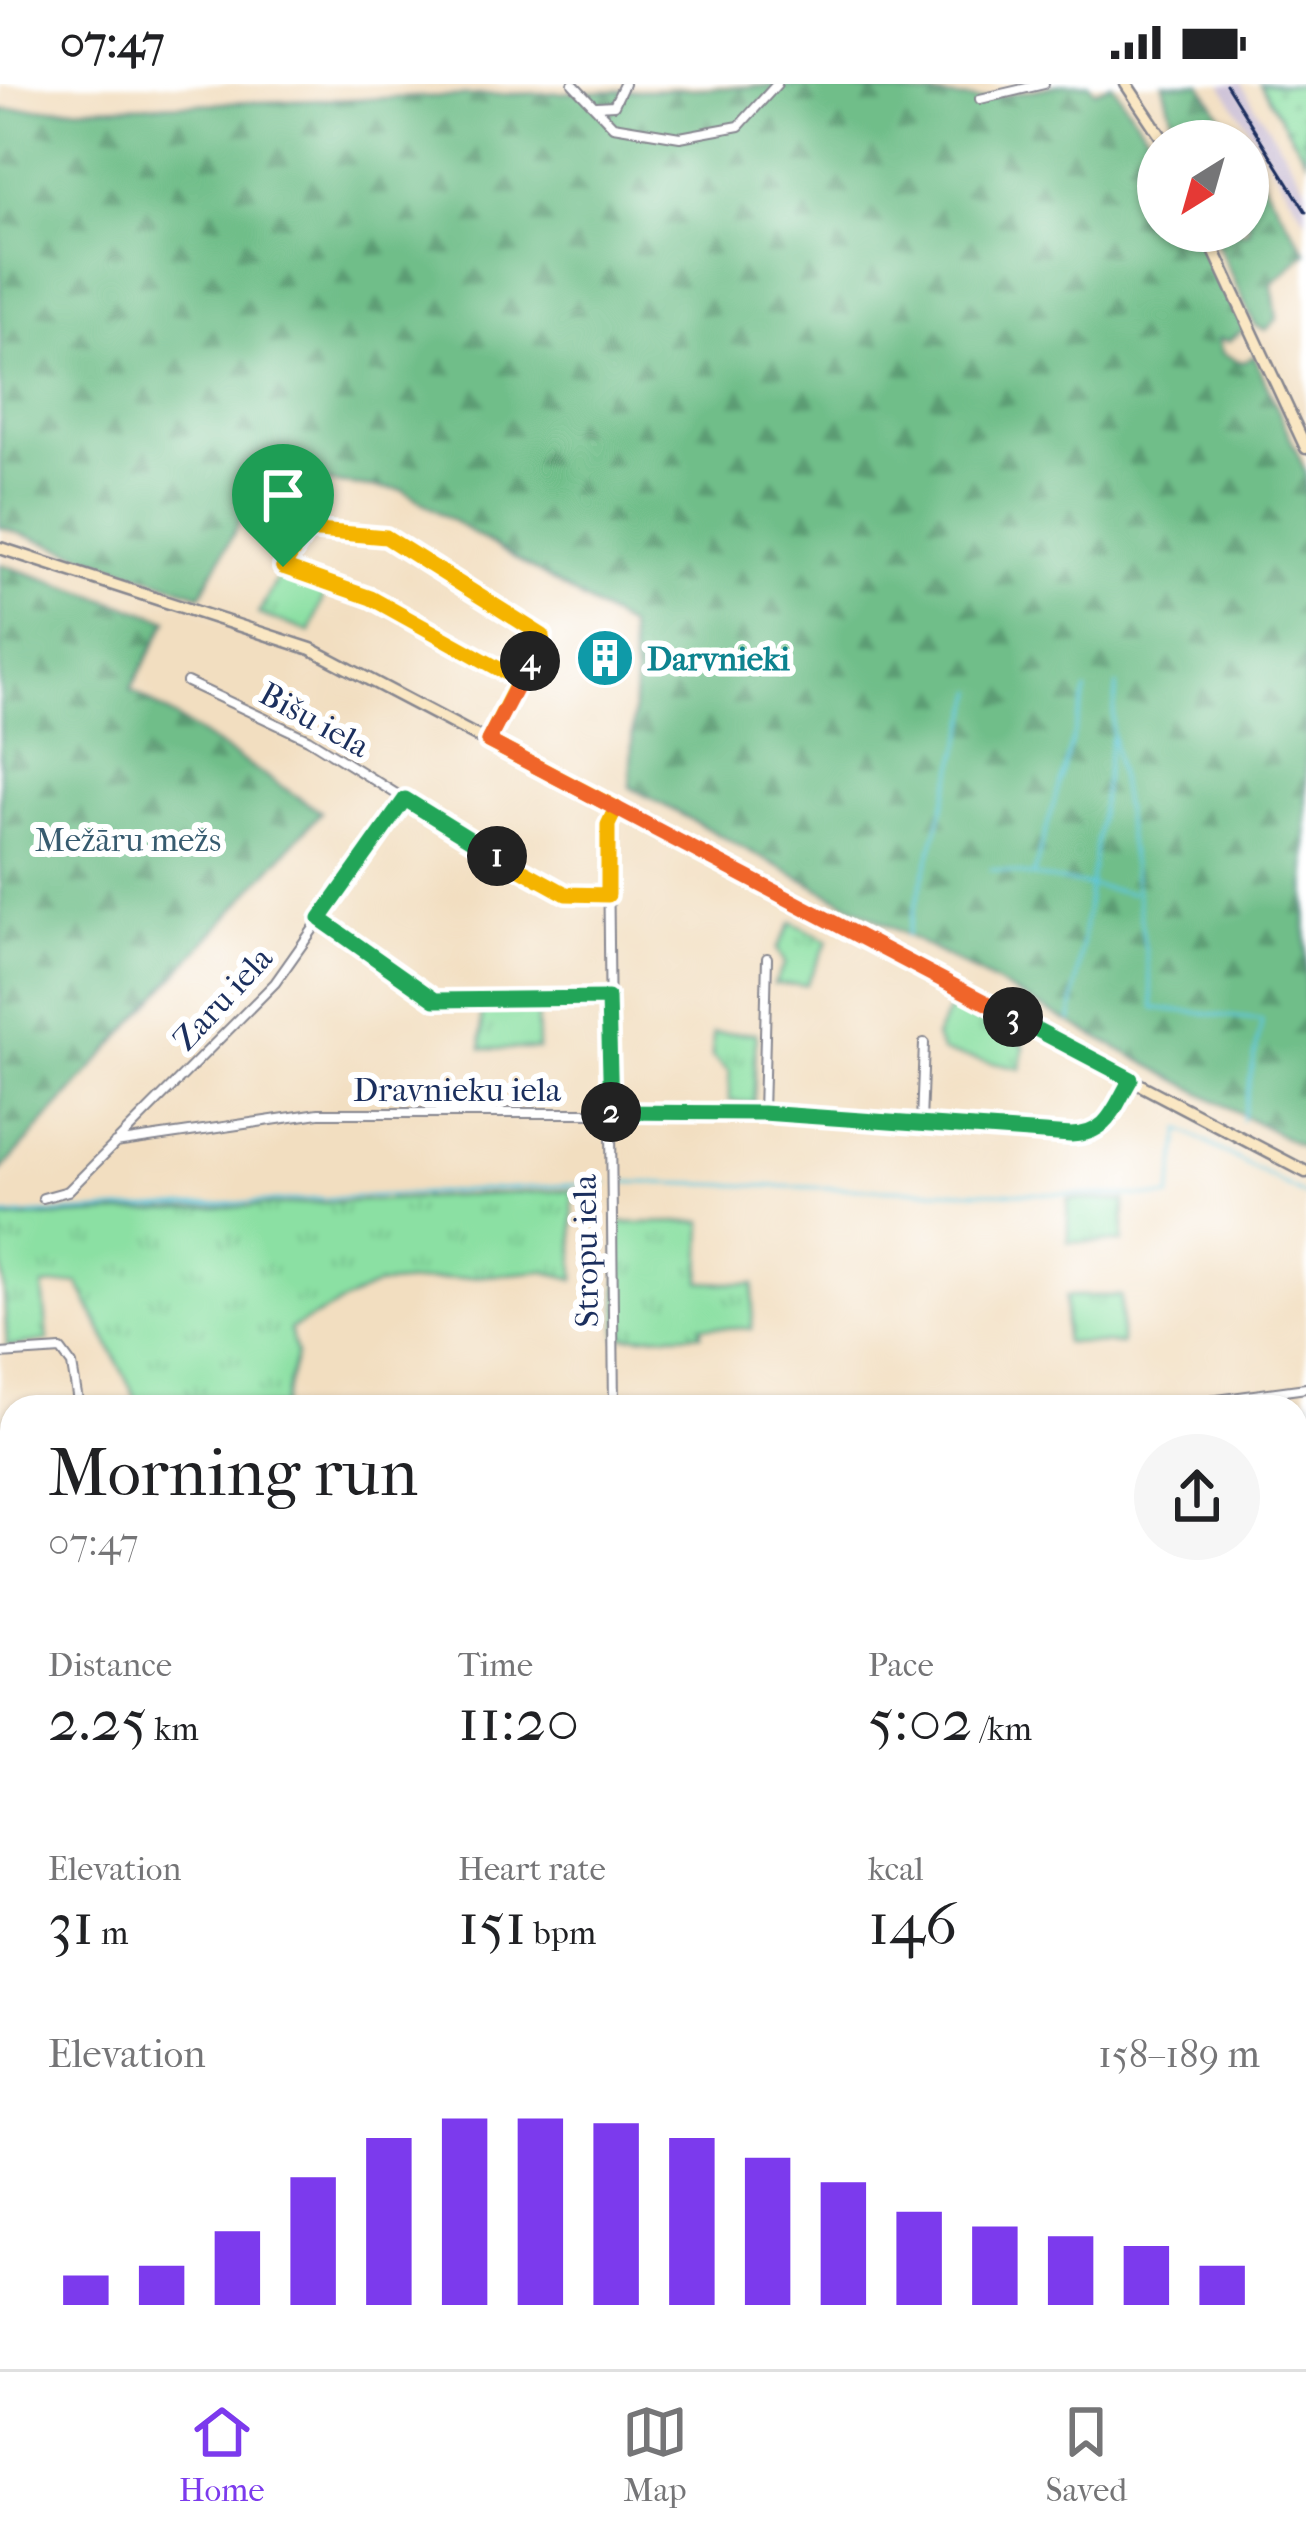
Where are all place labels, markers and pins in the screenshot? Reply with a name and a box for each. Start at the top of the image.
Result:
pin [232,444,334,567]
building icon: Darvnieki [574,627,636,689]
pin: 4 [500,631,560,691]
place label: Darvnieki [647,640,790,679]
pin: 1 [467,826,527,886]
pin: 3 [983,987,1043,1047]
pin: 2 [581,1082,641,1142]

